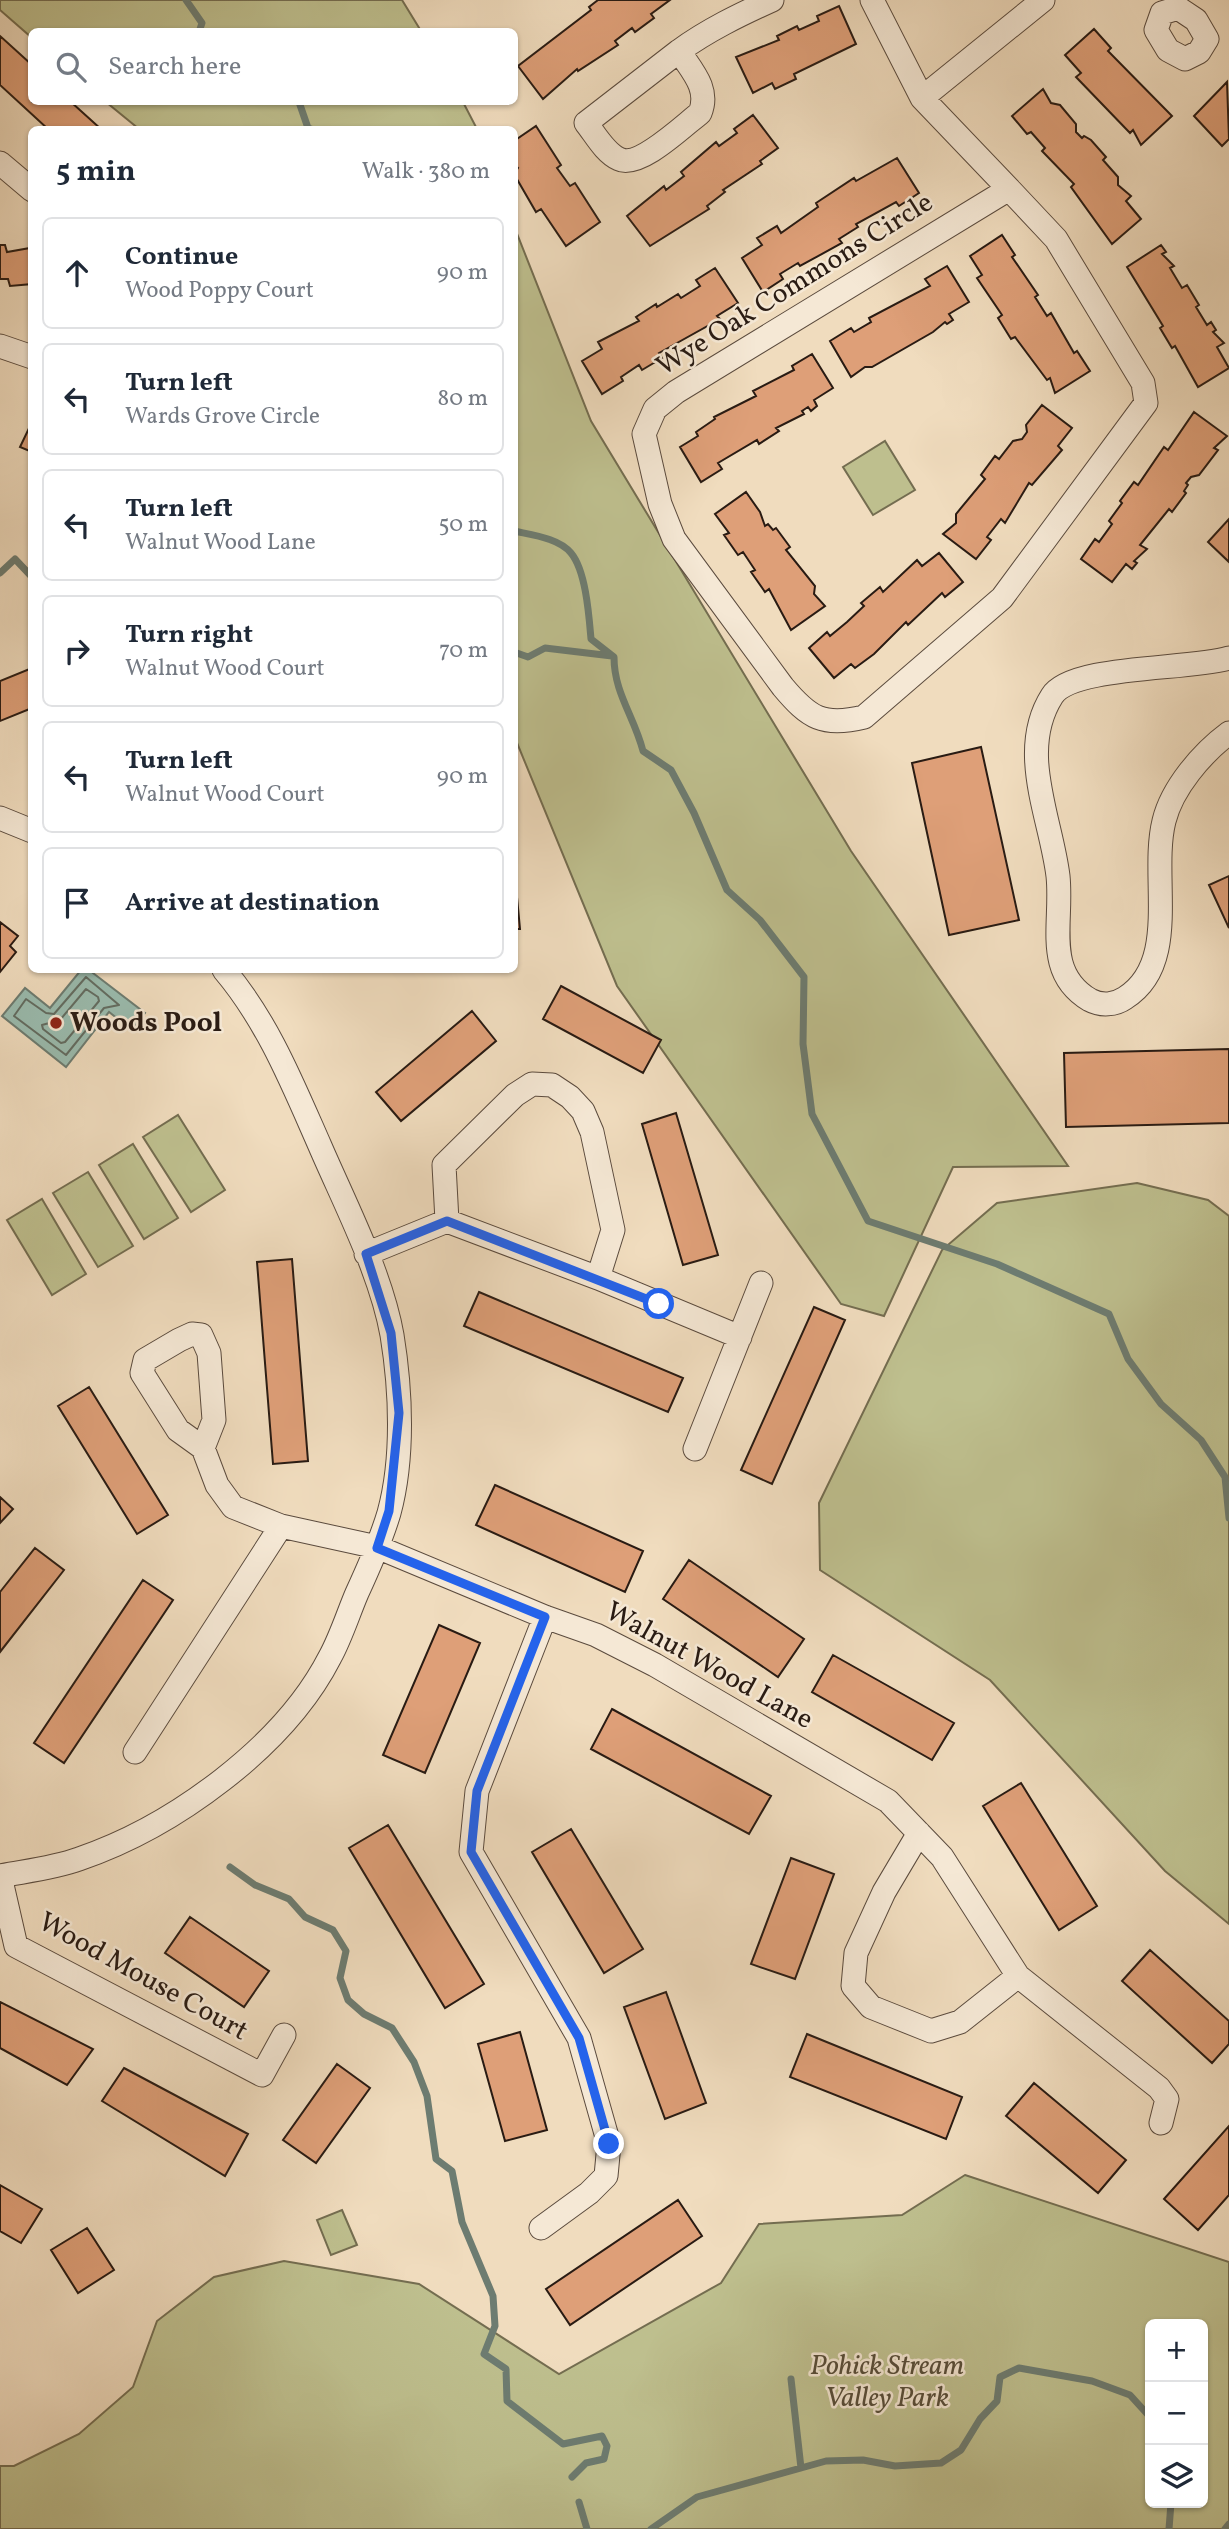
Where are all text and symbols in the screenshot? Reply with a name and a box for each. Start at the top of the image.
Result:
search box [28,28,518,105]
icon: search [52,48,90,86]
text: Search here [108,49,241,85]
text: 5 min [56,151,136,193]
text: Walk · 380 m [362,156,490,188]
street label: Wye Oak Commons Circle [649,184,941,386]
text: Continue [125,239,238,275]
icon: ahead [58,254,96,292]
text: 90 m [437,257,488,289]
text: Wood Poppy Court [125,275,314,307]
text: Turn left [125,365,233,401]
icon: left [58,380,96,418]
text: 80 m [438,383,488,415]
text: Wards Grove Circle [125,401,320,433]
text: Turn left [125,491,233,527]
icon: left [58,506,96,544]
text: 50 m [439,509,488,541]
text: Walnut Wood Lane [125,527,316,559]
text: Turn right [125,617,253,653]
icon: right [58,632,96,670]
text: 70 m [439,635,488,667]
text: Walnut Wood Court [125,653,325,685]
text: Turn left [125,743,233,779]
icon: left [58,758,96,796]
text: 90 m [437,761,488,793]
text: Walnut Wood Court [125,779,325,811]
icon: arrive [58,884,96,922]
text: Arrive at destination [125,885,380,921]
place label: Woods Pool [70,1004,222,1043]
marker: Woods Pool [48,1015,64,1031]
route start [643,1288,674,1319]
street label: Walnut Wood Lane [598,1593,820,1739]
street label: Wood Mouse Court [31,1903,255,2051]
route end [593,2128,624,2159]
map controls [1145,2319,1208,2508]
button: + [1145,2319,1208,2382]
park label: Pohick Stream Valley Park [810,2347,964,2418]
button: − [1145,2382,1208,2445]
button: layers [1145,2445,1208,2508]

